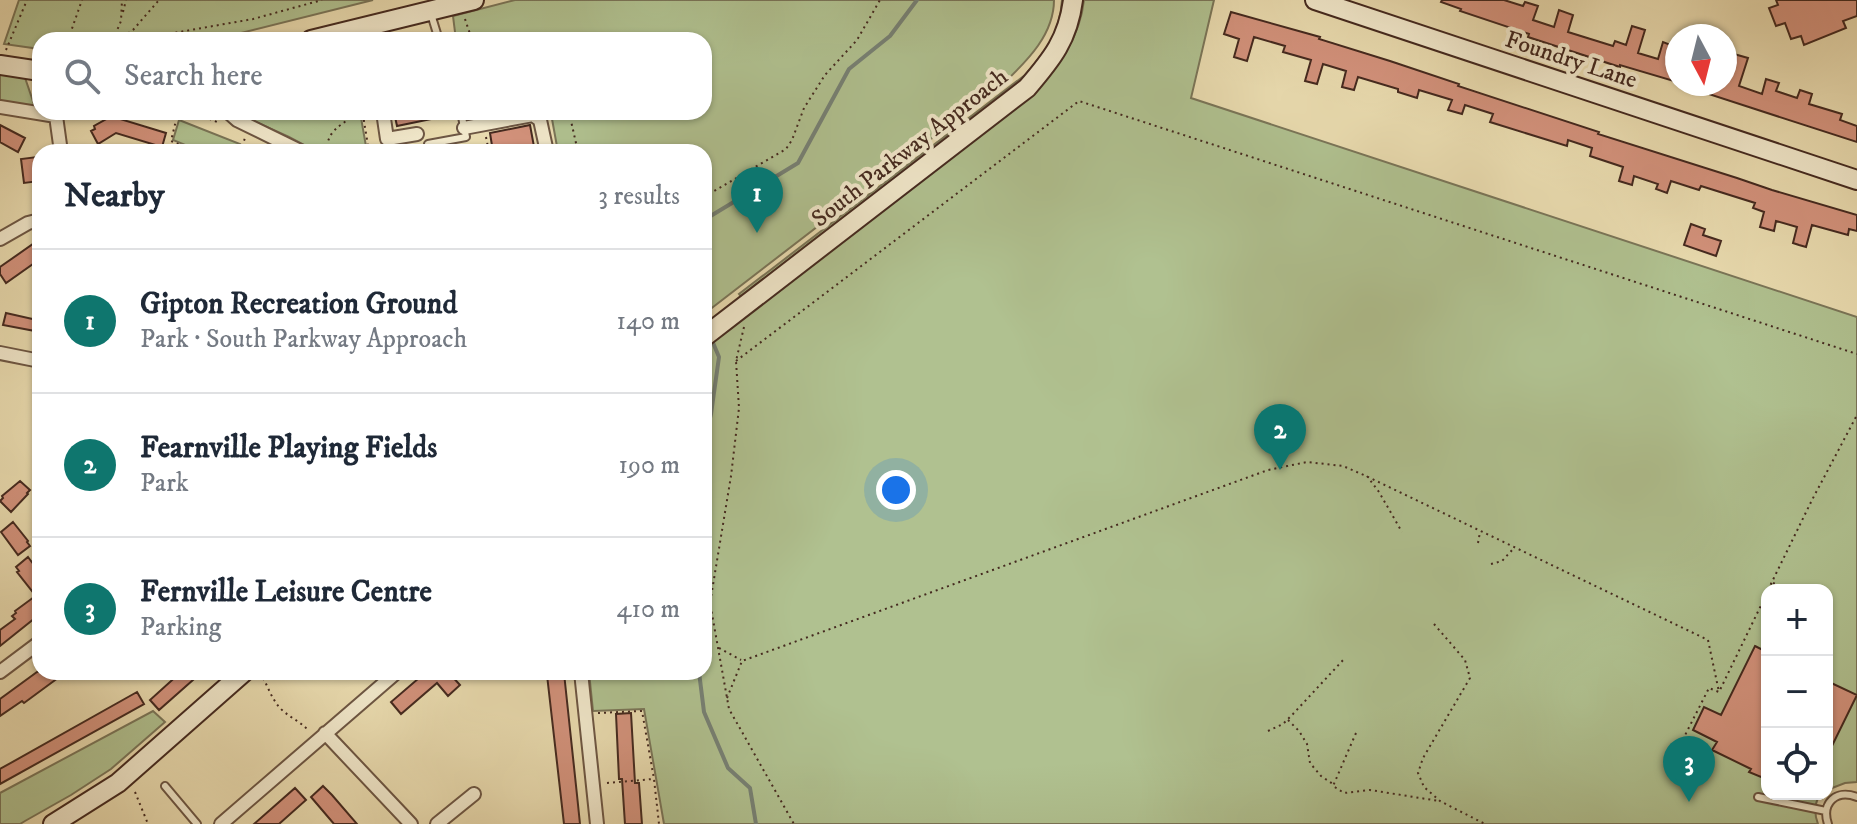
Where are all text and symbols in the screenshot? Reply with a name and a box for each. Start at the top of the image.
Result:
north arrow [1665,24,1737,96]
street label: Foundry Lane [1501,25,1641,95]
search box [32,32,712,120]
icon: search [60,54,104,98]
text: Search here [124,58,263,95]
street label: South Parkway Approach [806,62,1015,234]
pin: 1 [731,167,783,233]
text: Nearby [64,175,165,217]
text: 3 results [598,180,680,213]
text: Gipton Recreation Ground [140,286,457,323]
text: 1 [85,305,95,338]
text: 140 m [616,305,680,338]
text: Park · South Parkway Approach [140,323,467,356]
pin: 2 [1254,404,1306,470]
text: Fearnville Playing Fields [140,430,437,467]
text: 2 [84,449,96,482]
text: 190 m [618,449,680,482]
text: Park [140,467,189,500]
your location [876,470,916,510]
text: Fernville Leisure Centre [140,574,432,611]
map controls [1761,584,1833,800]
button: + [1761,584,1833,656]
text: 3 [85,593,95,626]
text: 410 m [616,593,680,626]
text: Parking [140,611,222,644]
button: − [1761,656,1833,728]
button: locate [1761,728,1833,800]
pin: 3 [1663,736,1715,802]

